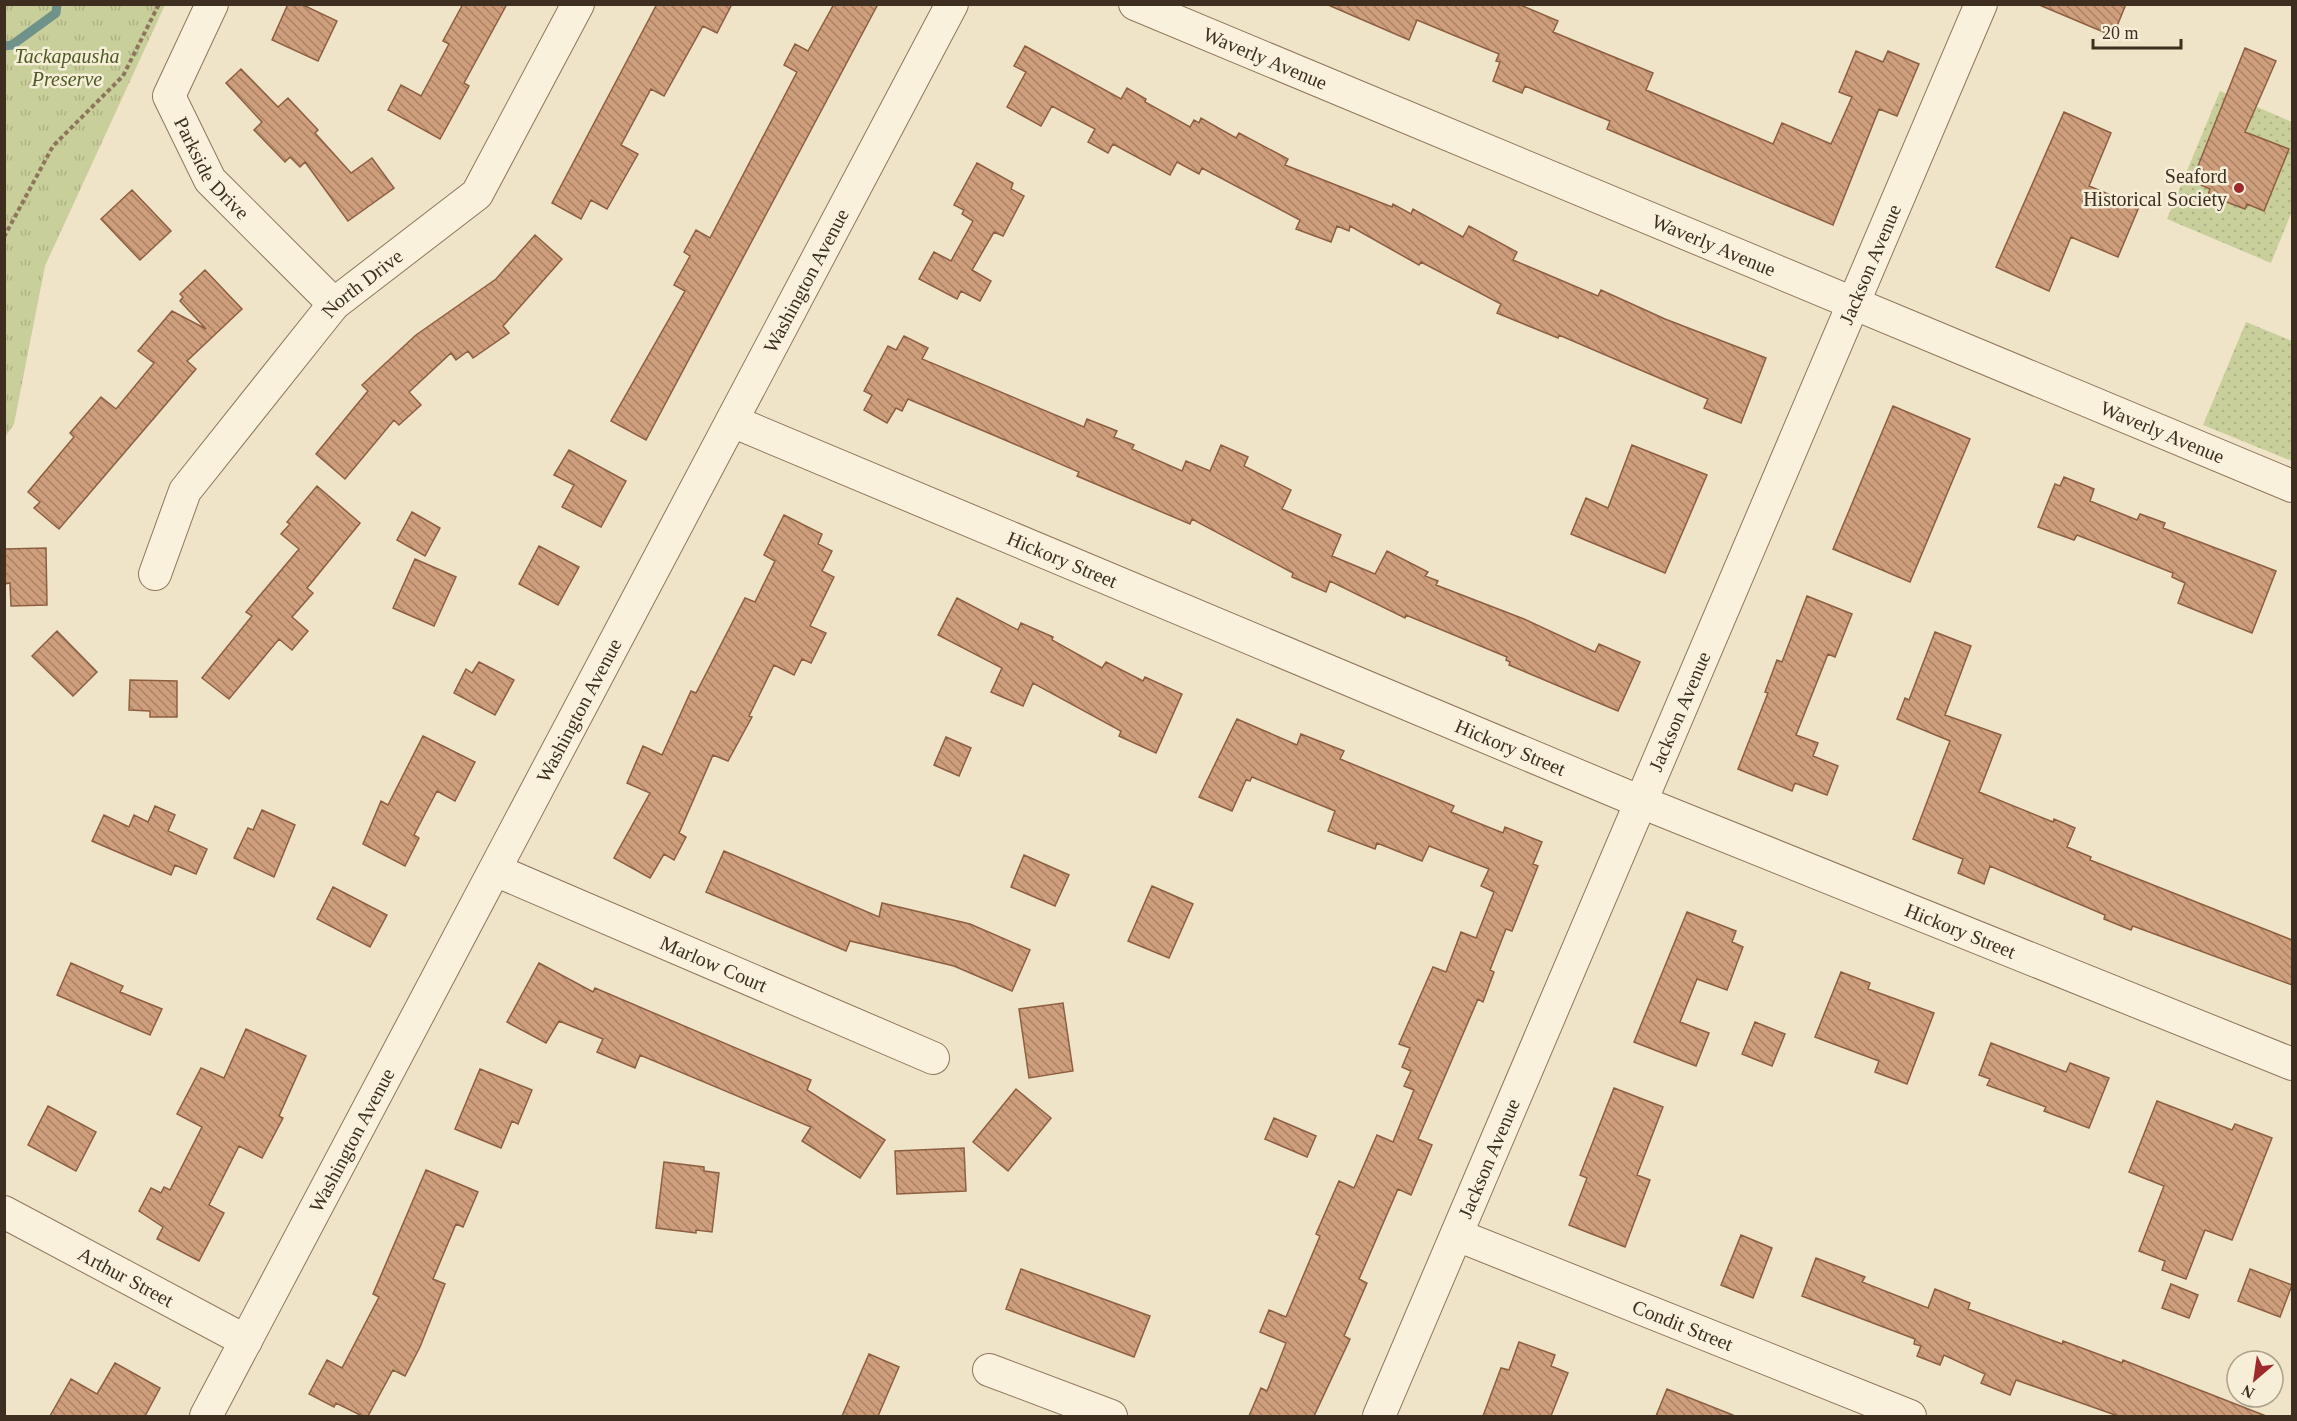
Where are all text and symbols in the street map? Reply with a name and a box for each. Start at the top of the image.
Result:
scale bar [2093,12,2182,50]
street label: Waverly Avenue [1200,23,1330,94]
text: 20 m [2102,23,2139,43]
park label: Tackapausha Preserve [15,45,119,90]
street label: Parkside Drive [170,113,254,224]
place label: Seaford Historical Society [2083,165,2227,211]
marker: Seaford Historical Society [2232,181,2246,195]
street label: Jackson Avenue [1835,201,1905,328]
street label: Washington Avenue [759,205,853,356]
street label: Waverly Avenue [1649,210,1779,281]
street label: North Drive [317,244,407,322]
street label: Waverly Avenue [2097,396,2228,468]
street label: Hickory Street [1004,527,1121,592]
street label: Washington Avenue [532,635,626,786]
street label: Jackson Avenue [1644,648,1715,775]
street label: Hickory Street [1452,714,1569,780]
street label: Hickory Street [1902,898,2019,963]
street label: Marlow Court [657,931,771,997]
street label: Washington Avenue [305,1064,399,1216]
street label: Jackson Avenue [1454,1095,1524,1222]
street label: Arthur Street [74,1242,178,1312]
street label: Condit Street [1629,1295,1736,1355]
north arrow [2225,1349,2285,1409]
text: N [2238,1381,2257,1402]

